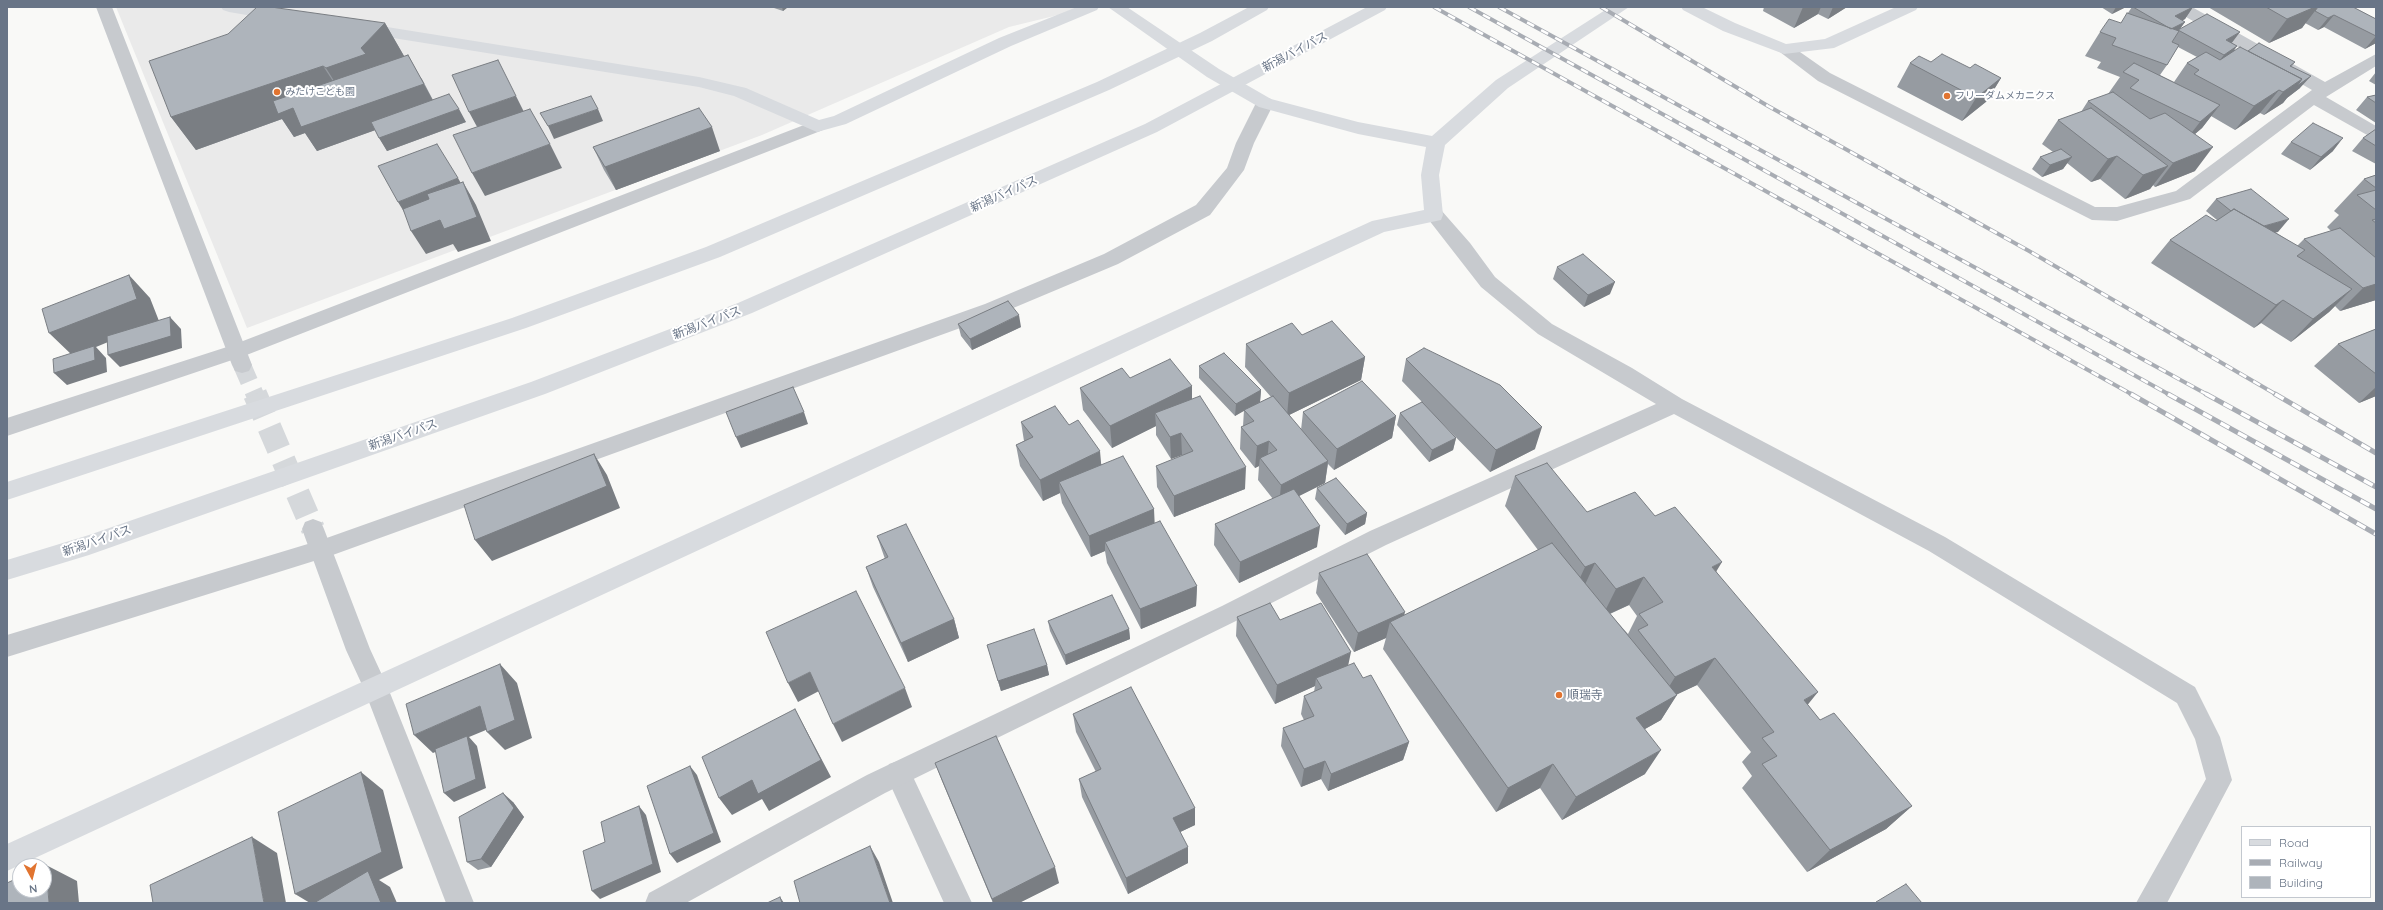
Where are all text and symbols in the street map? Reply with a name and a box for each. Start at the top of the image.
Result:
street label: 新潟バイパス [1260,29,1330,75]
place label: みたけこども園 [285,86,355,98]
marker: みたけこども園 [272,87,282,97]
place label: フリーダムメカニクス [1955,90,2055,102]
marker: フリーダムメカニクス [1942,91,1952,101]
street label: 新潟バイパス [968,173,1040,215]
street label: 新潟バイパス [671,303,743,343]
street label: 新潟バイパス [367,416,439,454]
street label: 新潟バイパス [61,522,133,560]
place label: 順瑞寺 [1567,688,1603,702]
marker: 順瑞寺 [1554,690,1564,700]
legend [2241,826,2371,898]
text: Road [2279,835,2309,850]
text: Railway [2279,855,2323,870]
north arrow [12,858,52,898]
text: Building [2279,875,2323,890]
text: N [28,881,38,896]

